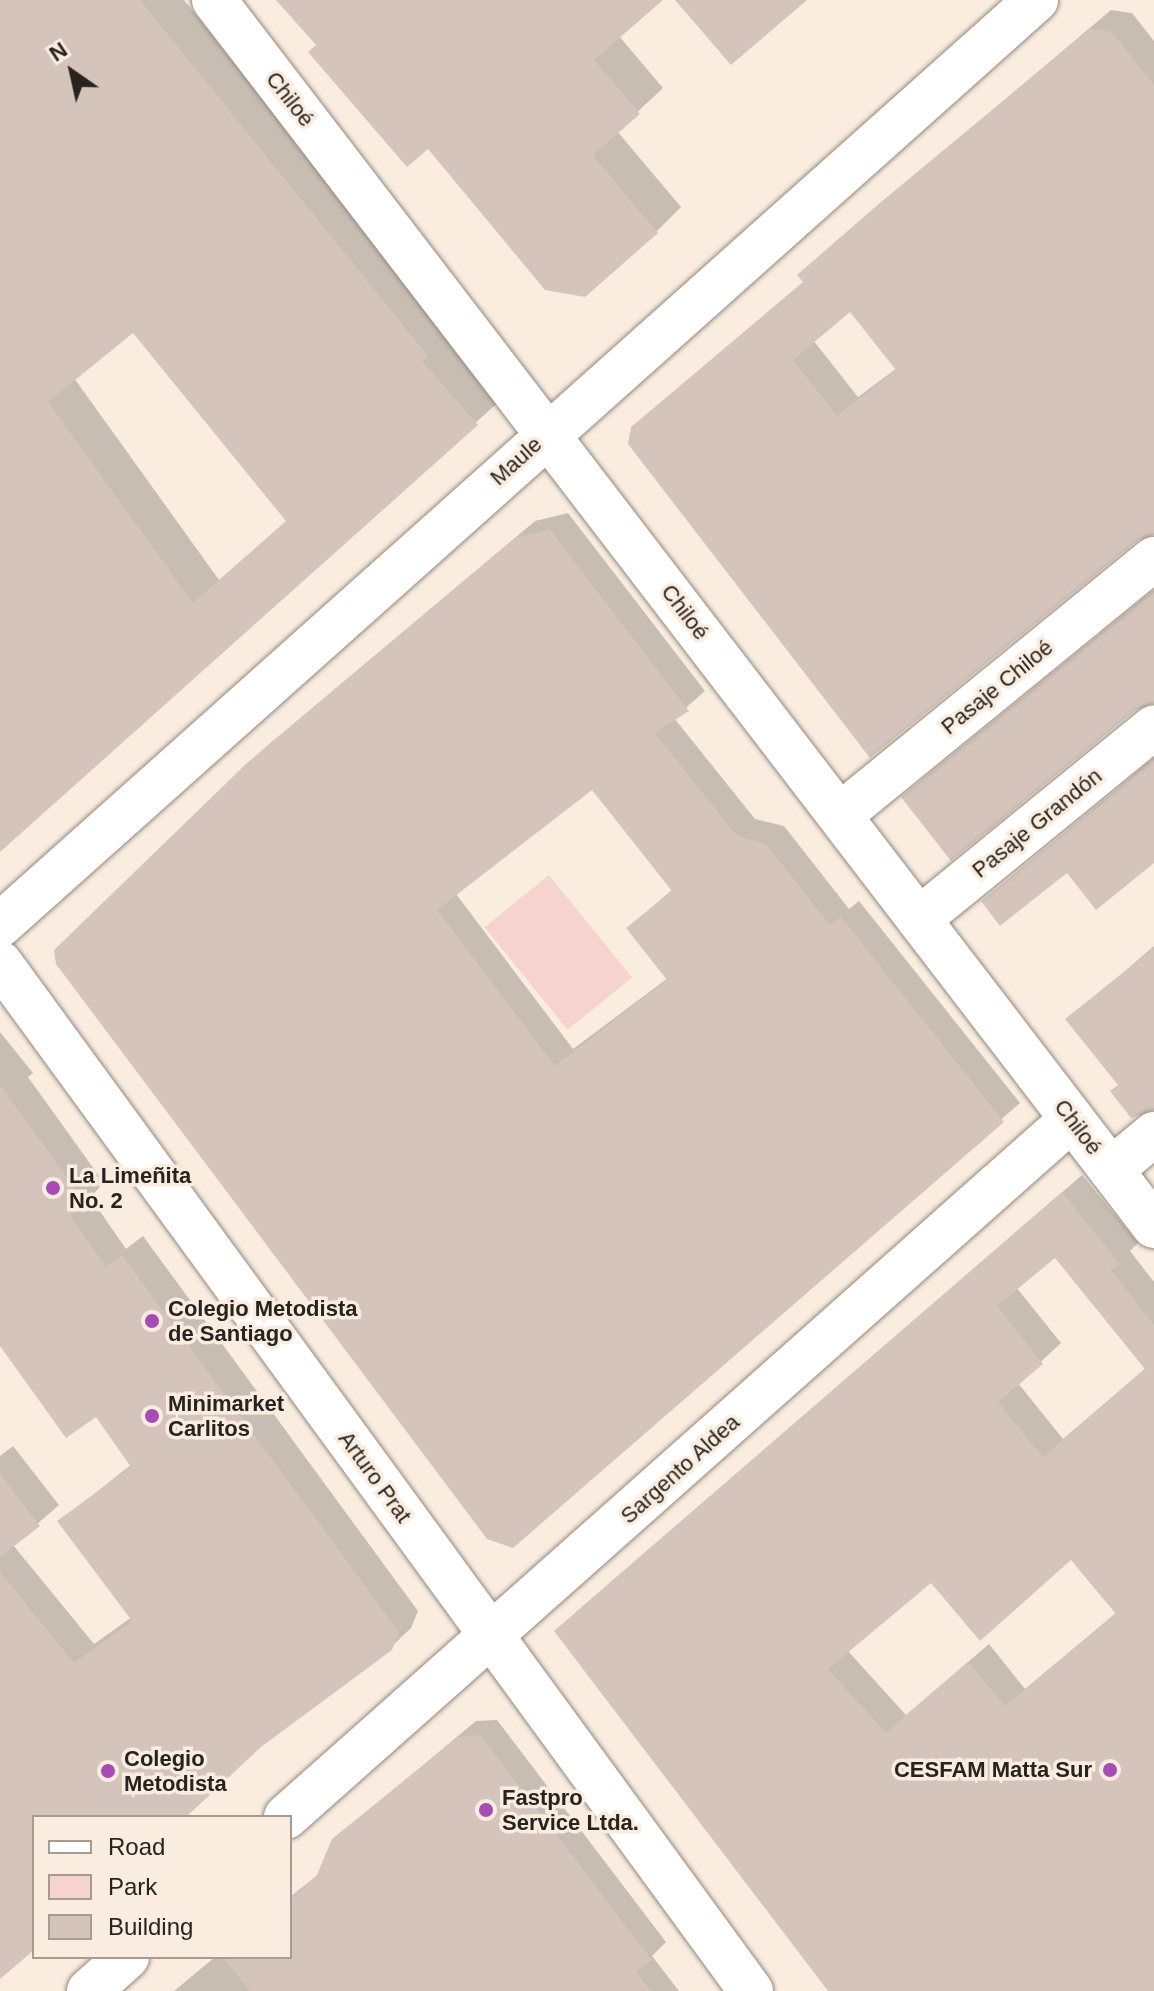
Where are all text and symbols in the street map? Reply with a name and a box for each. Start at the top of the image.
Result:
north arrow [32,32,112,112]
text: N [45,37,72,66]
street label: Chiloé [260,66,320,132]
street label: Maule [485,431,547,491]
street label: Chiloé [656,579,714,645]
street label: Pasaje Chiloé [936,634,1058,740]
street label: Pasaje Grandón [967,763,1107,883]
street label: Chiloé [1049,1094,1107,1160]
place label: La Limeñita No. 2 [69,1162,191,1214]
marker: La Limeñita No. 2 [44,1179,62,1197]
place label: Colegio Metodista de Santiago [168,1295,357,1346]
marker: Colegio Metodista de Santiago [143,1312,161,1330]
place label: Minimarket Carlitos [168,1390,284,1442]
marker: Minimarket Carlitos [143,1407,161,1425]
street label: Sargento Aldea [615,1408,745,1530]
street label: Arturo Prat [333,1426,417,1528]
place label: Colegio Metodista [124,1745,227,1796]
place label: CESFAM Matta Sur [894,1757,1092,1783]
marker: CESFAM Matta Sur [1099,1759,1121,1781]
marker: Colegio Metodista [99,1762,117,1780]
place label: Fastpro Service Ltda. [502,1784,639,1836]
marker: Fastpro Service Ltda. [477,1801,495,1819]
legend [32,1815,292,1959]
text: Road [108,1833,165,1860]
text: Park [108,1873,157,1900]
text: Building [108,1913,193,1940]

